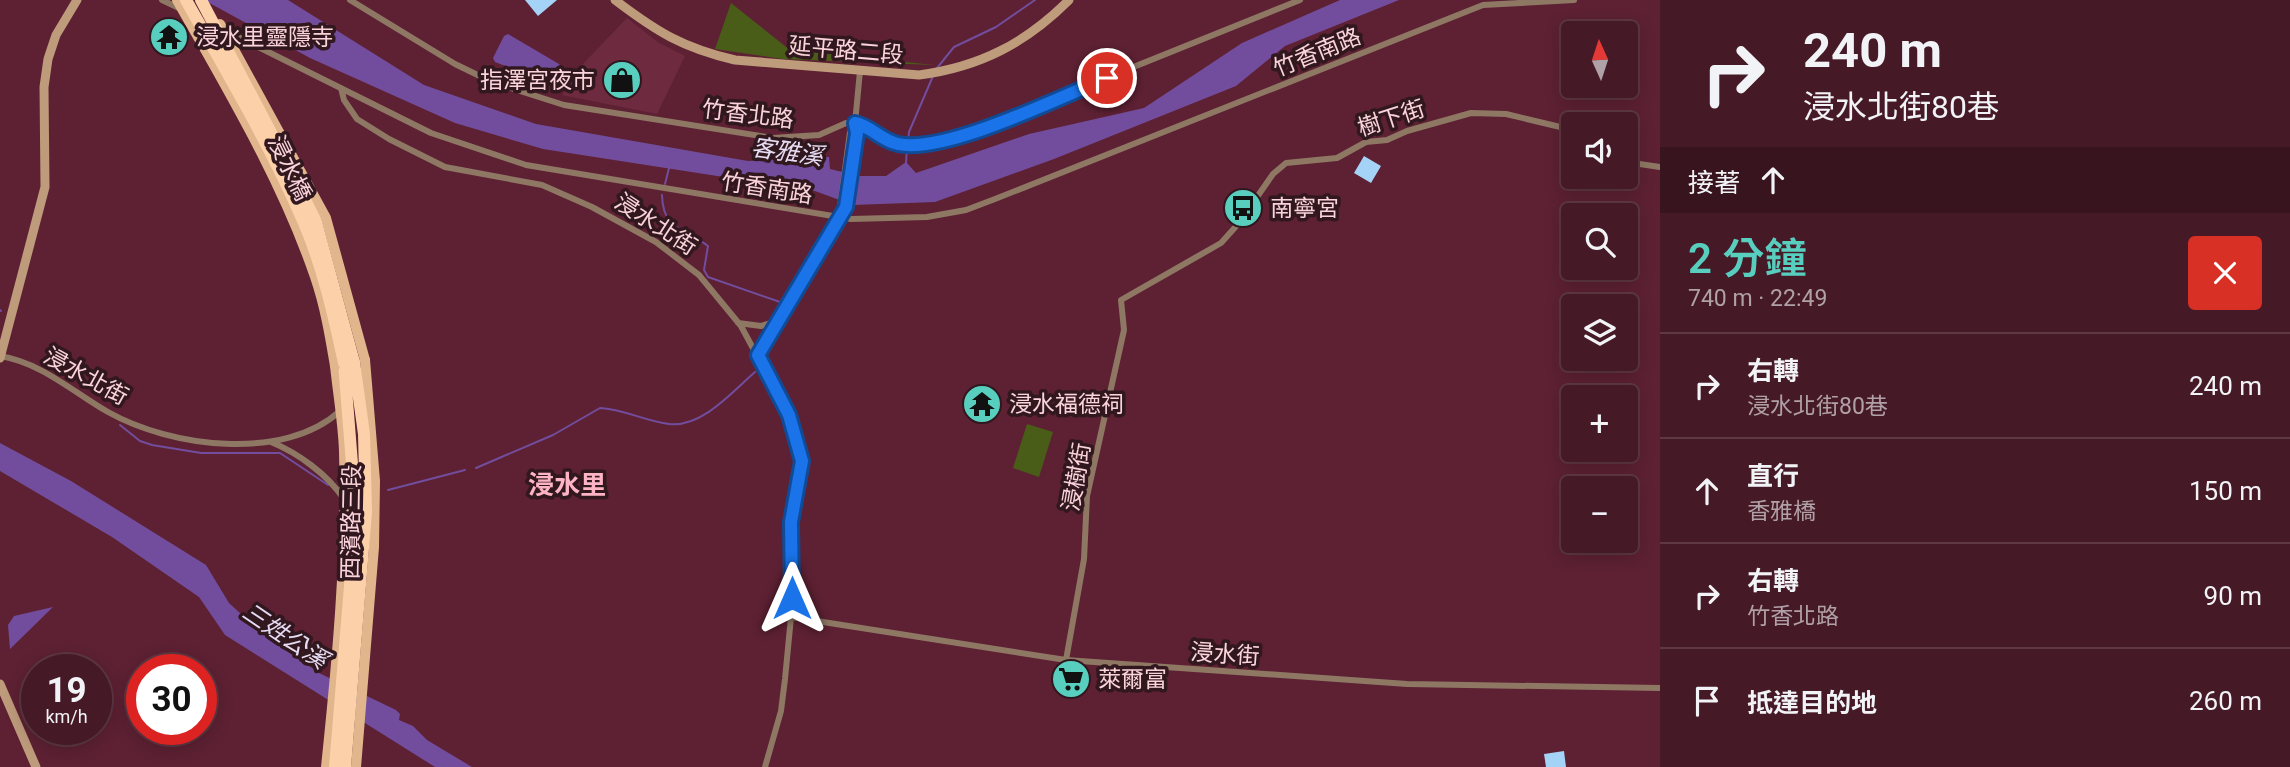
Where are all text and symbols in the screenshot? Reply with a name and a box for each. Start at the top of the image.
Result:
temple icon: 浸水里靈隱寺 [148,16,190,58]
north arrow [1561,21,1638,98]
map controls [1561,21,1638,553]
text: 240 m [1803,22,1942,79]
street label: 竹香南路 [1269,23,1365,82]
place label: 浸水里靈隱寺 [196,24,334,51]
icon: right [1688,28,1779,119]
street label: 延平路二段 [787,32,904,69]
pin [1077,48,1137,108]
shop icon: 指澤宮夜市 [601,59,643,101]
icon: arrive [1088,59,1126,97]
place label: 指澤宮夜市 [480,67,595,94]
text: 浸水北街80巷 [1803,88,1999,126]
street label: 竹香北路 [701,95,795,134]
street label: 樹下街 [1354,95,1428,142]
button: sound [1561,112,1638,189]
street label: 浸水橋 [262,131,317,205]
water label: 客雅溪 [749,133,828,171]
icon: ahead [1754,161,1792,199]
street label: 竹香南路 [719,168,814,209]
text: 接著 [1688,168,1740,198]
bus stop icon: 南寧宮 [1222,187,1264,229]
street label: 浸水北街 [610,188,702,261]
place label: 南寧宮 [1270,195,1339,222]
button: search [1561,203,1638,280]
text: 2 分鐘 [1688,234,1806,283]
button: close [2188,236,2262,310]
text: 740 m · 22:49 [1688,285,1827,312]
button: layers [1561,294,1638,371]
street label: 浸水北街 [39,342,133,411]
text: 右轉 [1747,356,1799,386]
icon: right [1688,367,1726,405]
text: 240 m [2189,371,2262,401]
temple icon: 浸水福德祠 [961,383,1003,425]
button: + [1561,385,1638,462]
place label: 浸水福德祠 [1009,391,1124,418]
text: 浸水北街80巷 [1747,393,1888,420]
street label: 浸樹街 [1057,441,1096,513]
text: 直行 [1747,461,1799,491]
street label: 西濱路三段 [337,464,366,580]
district label: 浸水里 [528,470,606,500]
icon: ahead [1688,472,1726,510]
button: − [1561,476,1638,553]
text: 150 m [2189,476,2262,506]
text: 香雅橋 [1747,498,1816,525]
position arrow [755,561,829,635]
text: 右轉 [1747,566,1799,596]
icon: right [1688,577,1726,615]
text: 90 m [2204,581,2262,611]
water label: 三姓公溪 [237,598,335,676]
text: 竹香北路 [1747,603,1839,630]
street label: 浸水街 [1190,639,1260,670]
speed limit sign: 30 [126,654,217,745]
supermarket icon: 萊爾富 [1050,658,1092,700]
place label: 萊爾富 [1098,666,1167,693]
text: 19 [46,670,87,711]
icon: arrive [1688,682,1726,720]
text: 260 m [2189,686,2262,716]
text: 抵達目的地 [1747,688,1877,718]
text: km/h [45,706,88,727]

